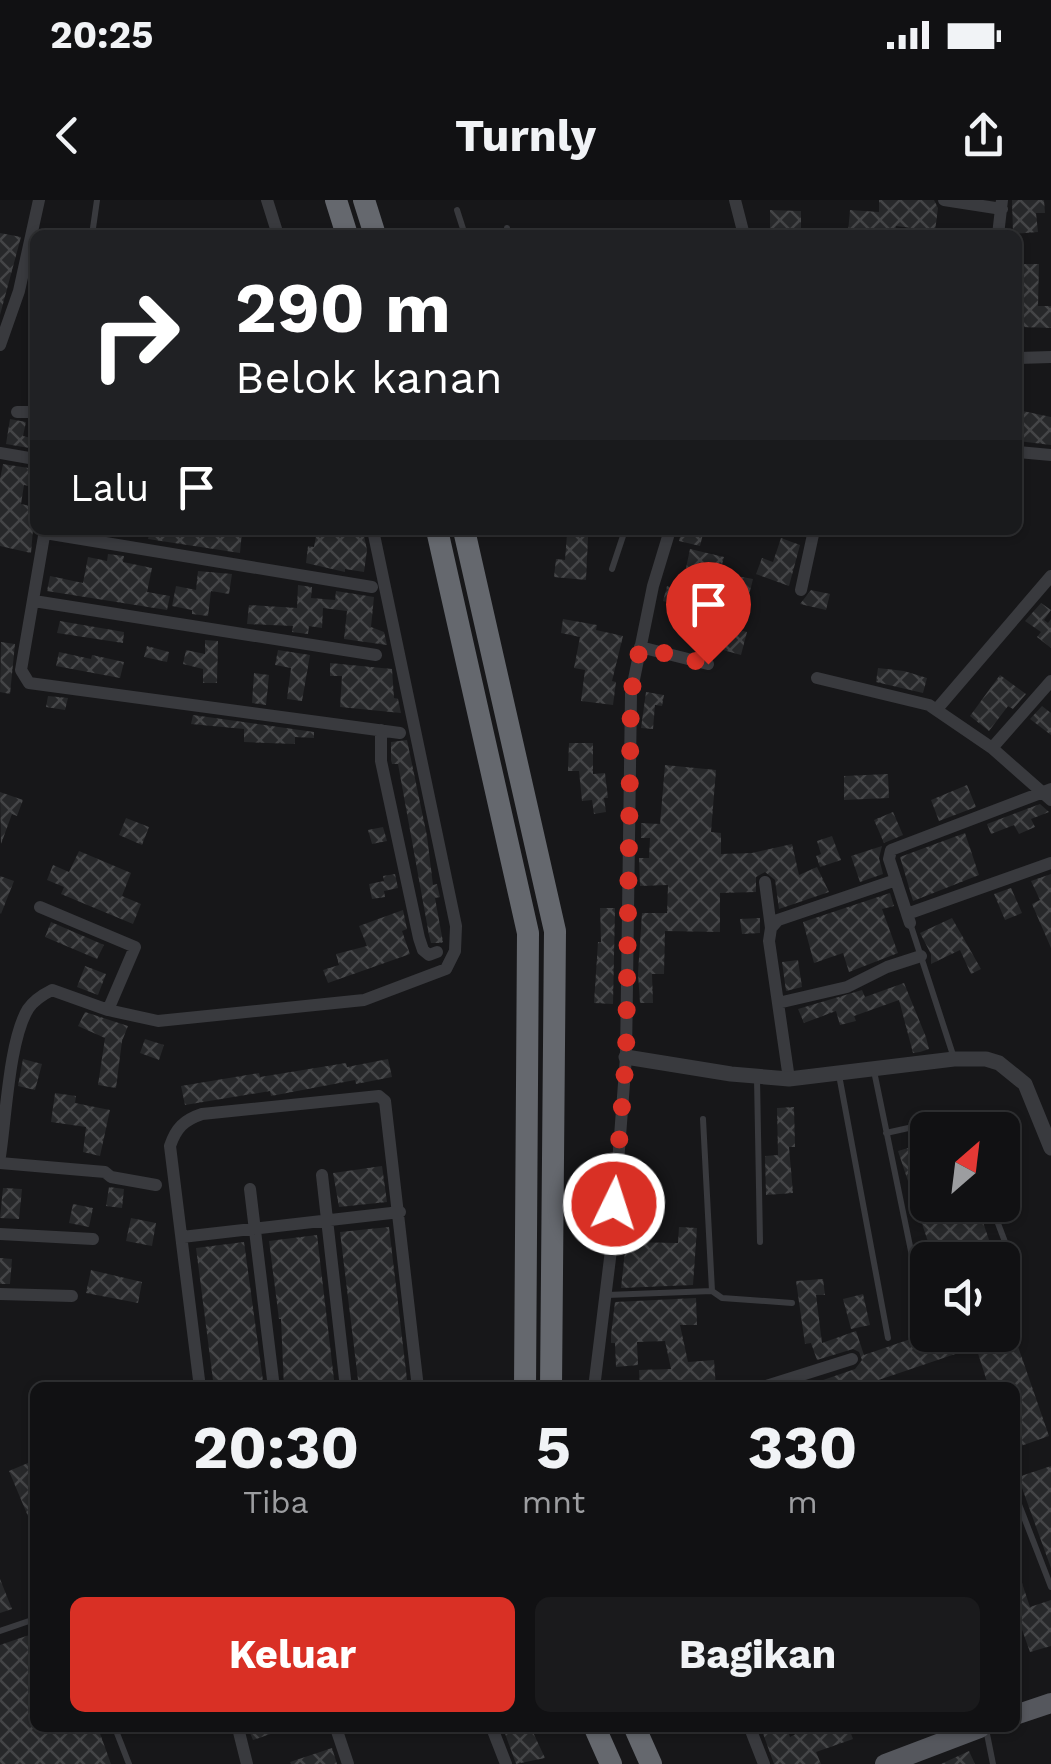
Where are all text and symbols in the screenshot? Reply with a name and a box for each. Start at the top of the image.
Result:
text: 20:25 [50,13,153,57]
icon: back [40,108,95,163]
icon: share [956,108,1011,163]
text: Turnly [455,109,596,162]
text: 290 m [235,267,451,349]
icon: right [70,270,200,400]
text: Belok kanan [235,351,503,404]
icon: arrive [169,460,224,515]
text: Lalu [70,466,149,510]
pin [666,562,751,665]
icon: arrive [681,577,736,632]
north arrow [910,1112,1020,1222]
map controls [910,1112,1020,1352]
position arrow [562,1152,666,1256]
button: sound [910,1242,1020,1352]
text: 20:30 [192,1412,359,1483]
text: 5 [536,1412,571,1483]
text: 330 [748,1412,858,1483]
text: Tiba [243,1483,309,1521]
text: mnt [522,1483,585,1521]
text: m [787,1483,818,1521]
button: Keluar [70,1597,515,1712]
button: Bagikan [535,1597,980,1712]

